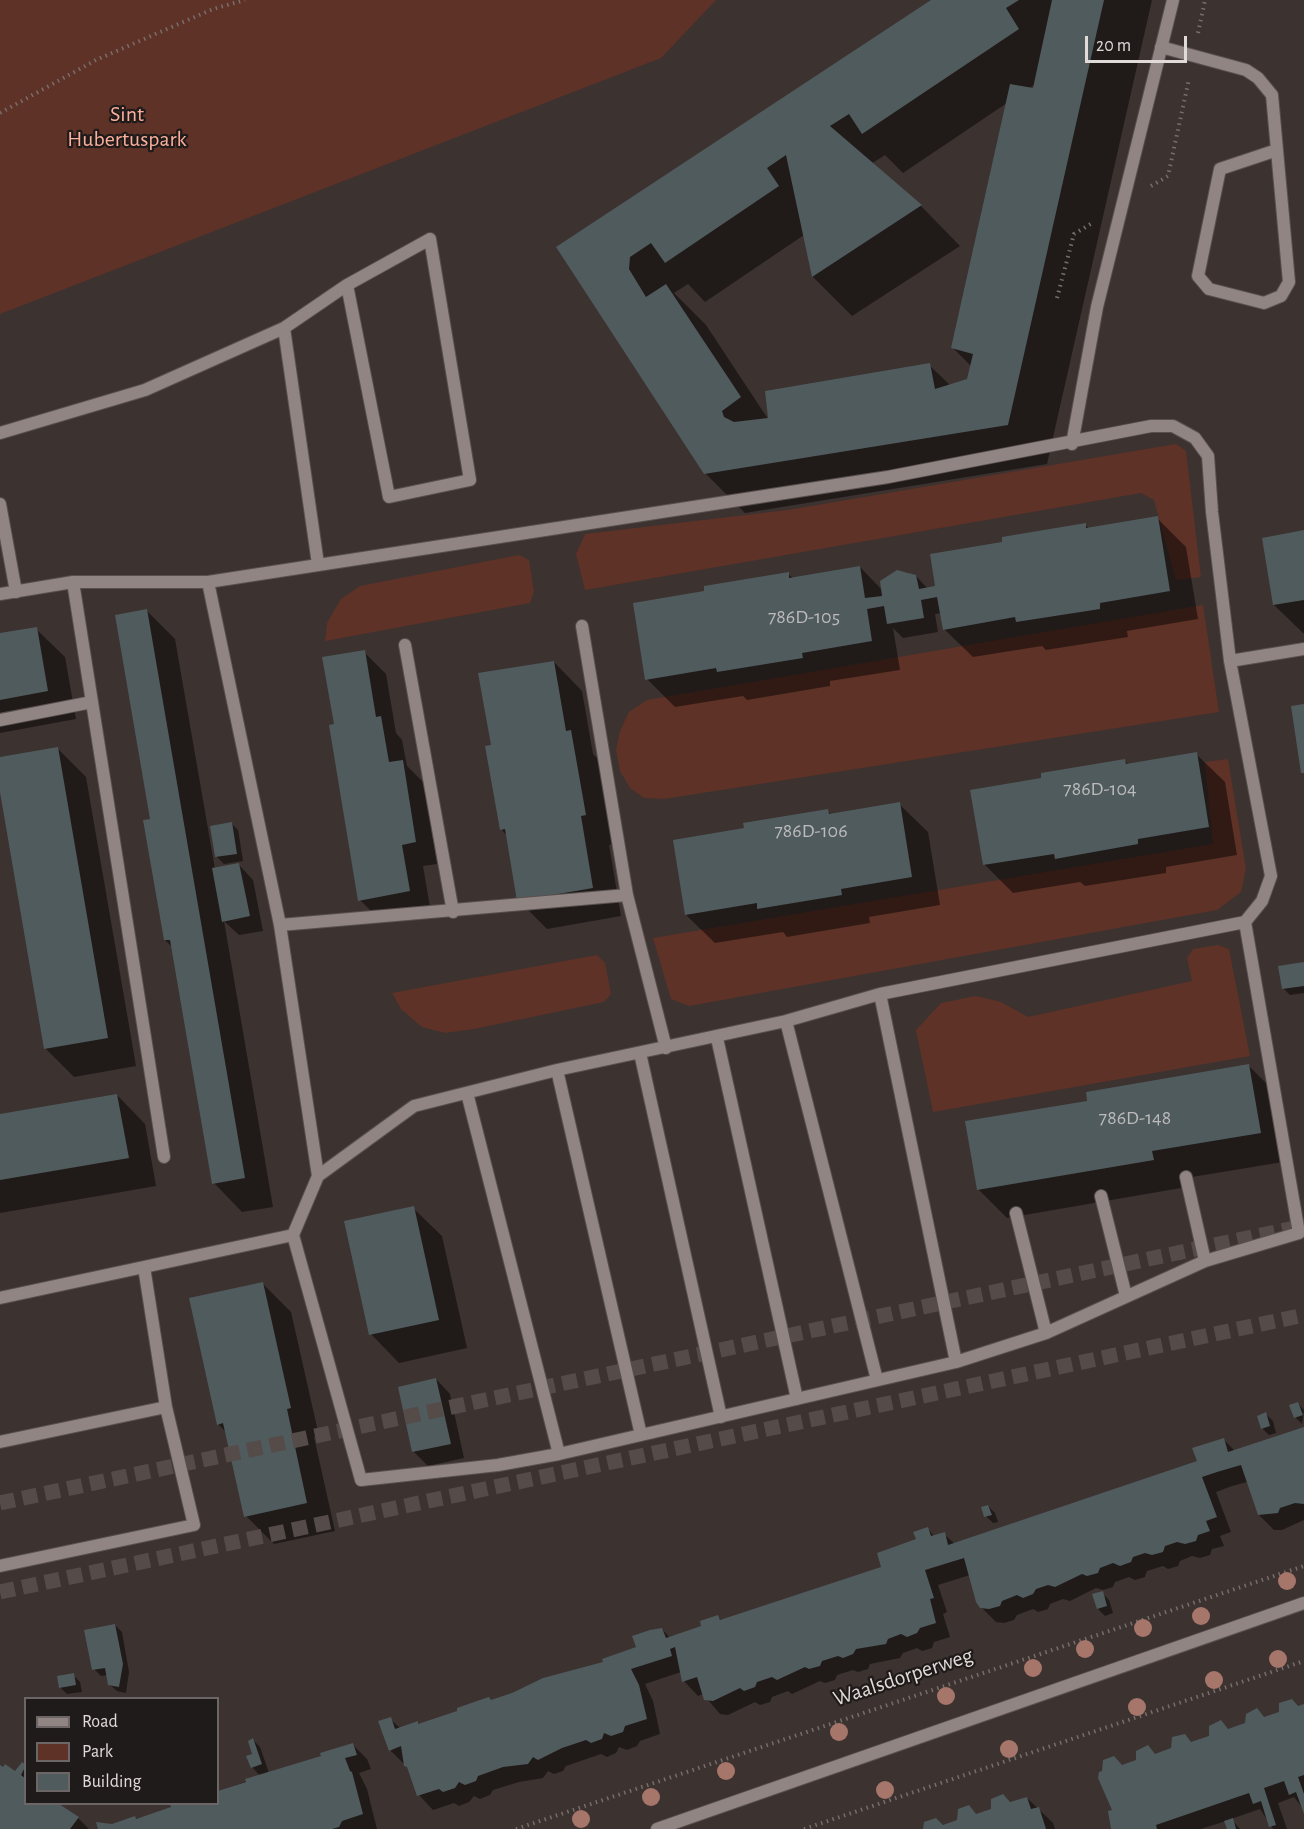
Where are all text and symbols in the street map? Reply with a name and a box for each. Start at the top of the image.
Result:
scale bar [1088,24,1190,62]
text: 20 m [1096,37,1131,55]
park label: Sint Hubertuspark [67,101,187,152]
house number: 786D-105 [768,605,840,629]
house number: 786D-104 [1063,777,1137,801]
house number: 786D-106 [774,819,848,843]
house number: 786D-148 [1099,1106,1171,1130]
street label: Waalsdorperweg [830,1642,976,1712]
legend [24,1697,219,1805]
text: Road [82,1713,118,1731]
text: Park [82,1743,113,1761]
text: Building [82,1773,141,1791]

